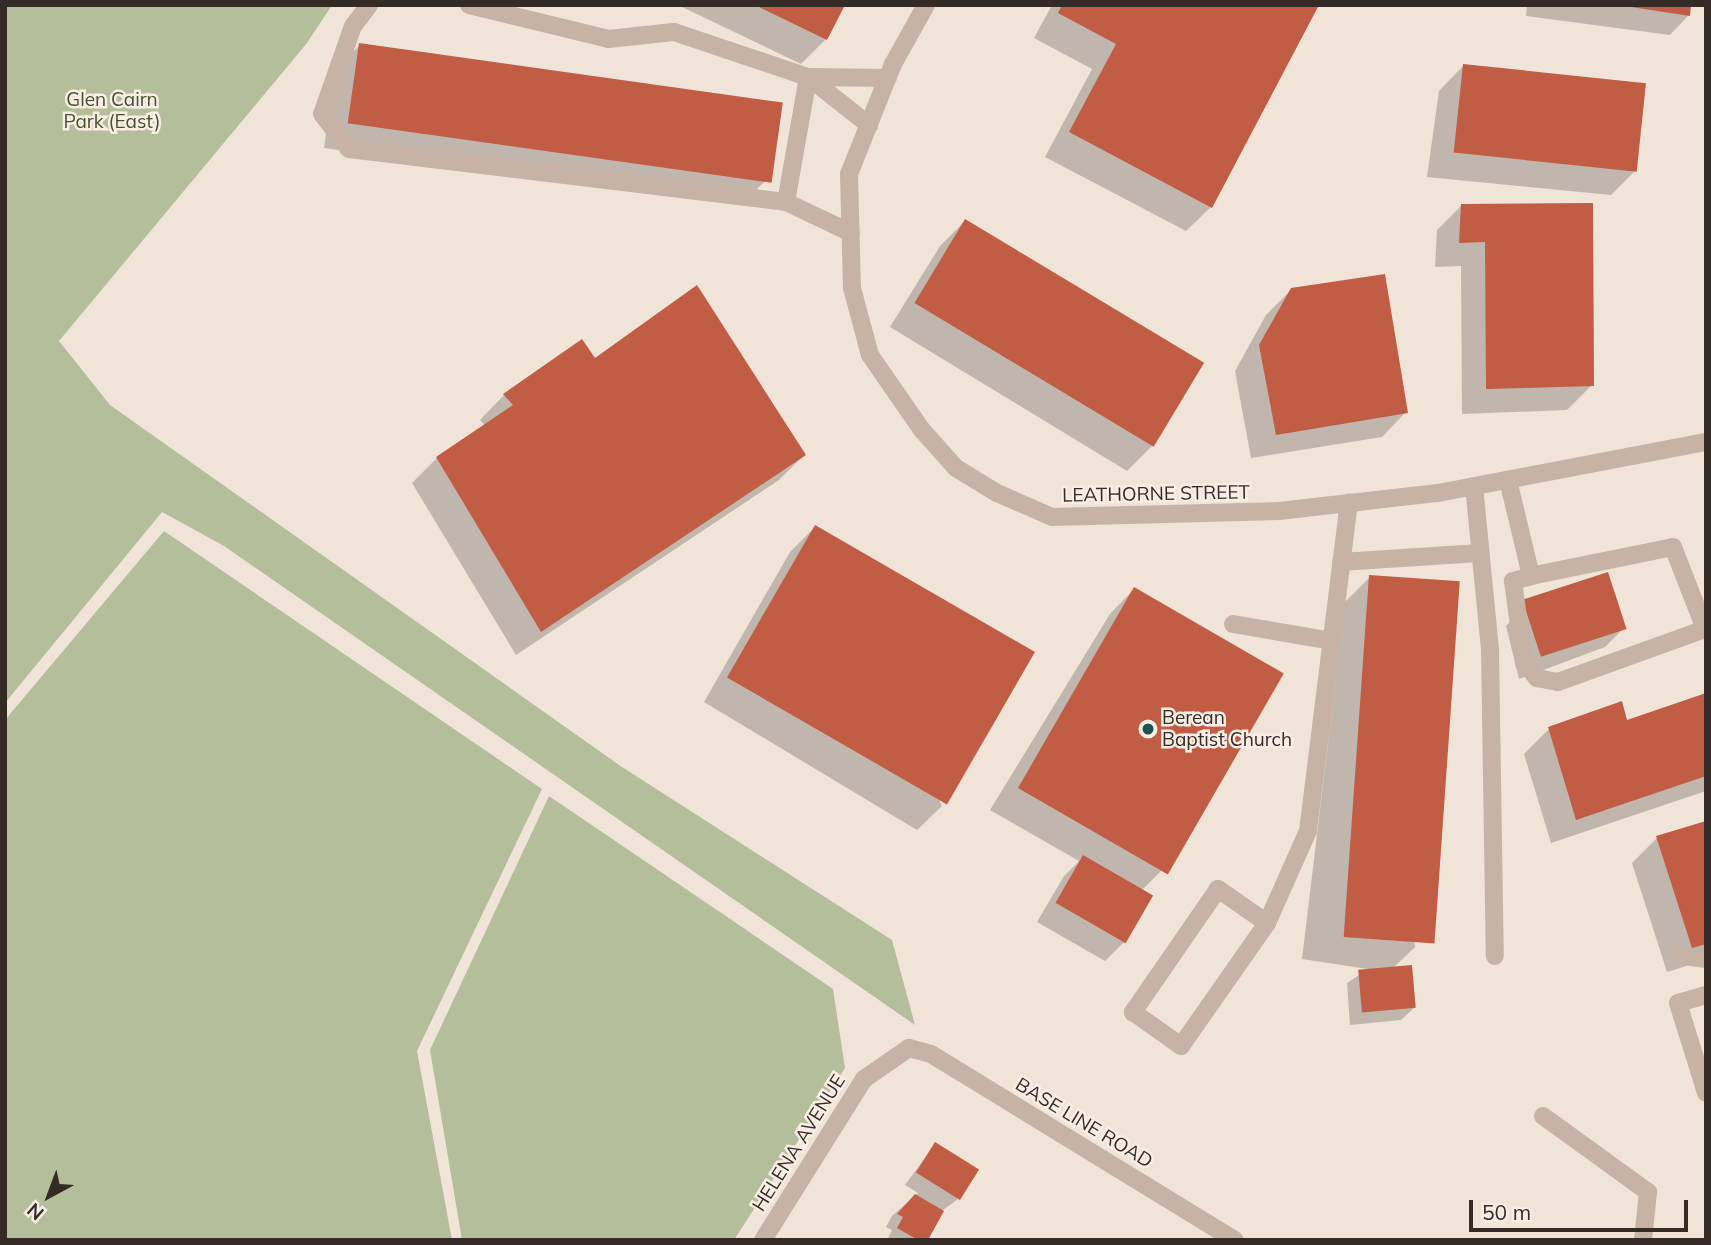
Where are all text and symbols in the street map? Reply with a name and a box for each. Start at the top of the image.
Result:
park label: Glen Cairn Park (East) [64,89,160,133]
street label: LEATHORNE STREET [1062,481,1250,507]
place label: Berean Baptist Church [1162,707,1292,751]
marker: Berean Baptist Church [1140,721,1156,737]
street label: HELENA AVENUE [748,1070,850,1216]
street label: BASE LINE ROAD [1011,1073,1157,1173]
north arrow [14,1161,84,1231]
scale bar [1473,1186,1692,1230]
text: N [22,1198,49,1226]
text: 50 m [1482,1199,1531,1225]

